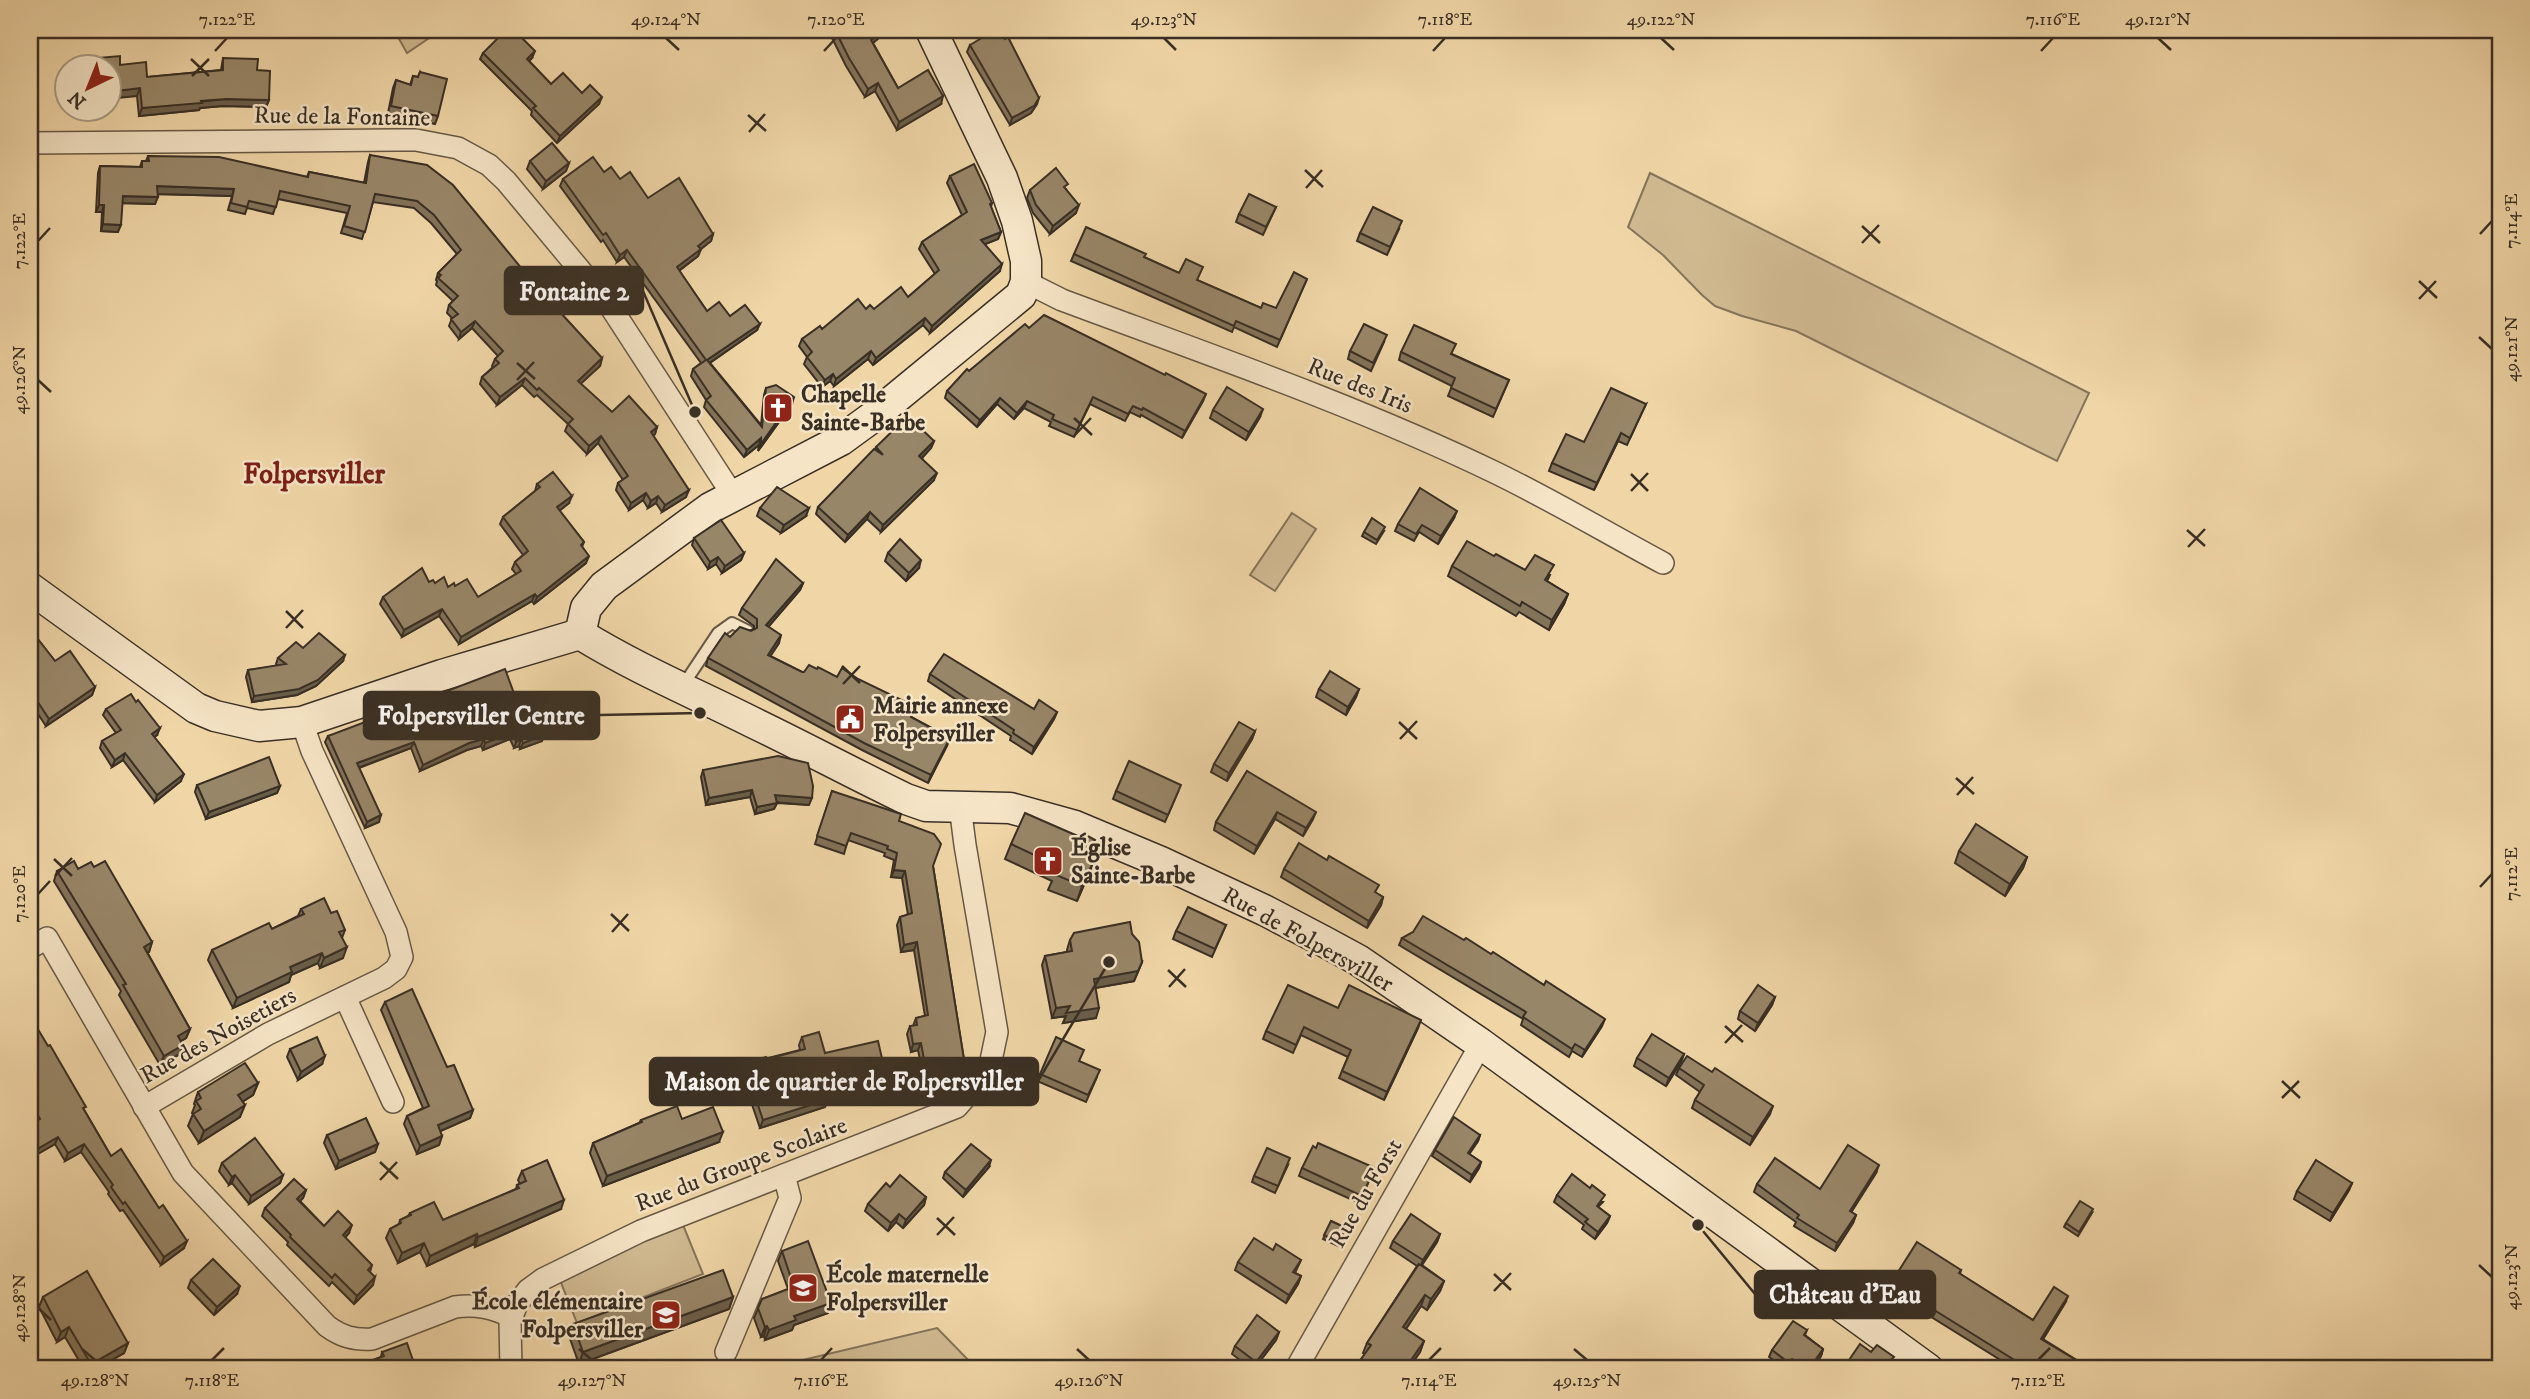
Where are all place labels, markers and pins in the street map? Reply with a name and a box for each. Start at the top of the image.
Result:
callout: Fontaine 2 [505,267,643,314]
place label: Chapelle Sainte-Barbe [801,380,925,438]
church icon: Chapelle Sainte-Barbe [761,391,795,425]
place label: Mairie annexe Folpersviller [873,691,1008,749]
callout: Folpersviller Centre [364,692,599,739]
public building icon: Mairie annexe Folpersviller [833,702,867,736]
place label: Église Sainte-Barbe [1071,832,1195,891]
church icon: Église Sainte-Barbe [1031,844,1065,878]
callout: Maison de quartier de Folpersviller [650,1058,1038,1105]
place label: École maternelle Folpersviller [826,1259,989,1318]
school or university icon: École maternelle Folpersviller [786,1271,820,1305]
callout: Château d'Eau [1755,1271,1935,1318]
place label: École élémentaire Folpersviller [472,1286,644,1345]
school or university icon: École élémentaire Folpersviller [649,1298,683,1332]

